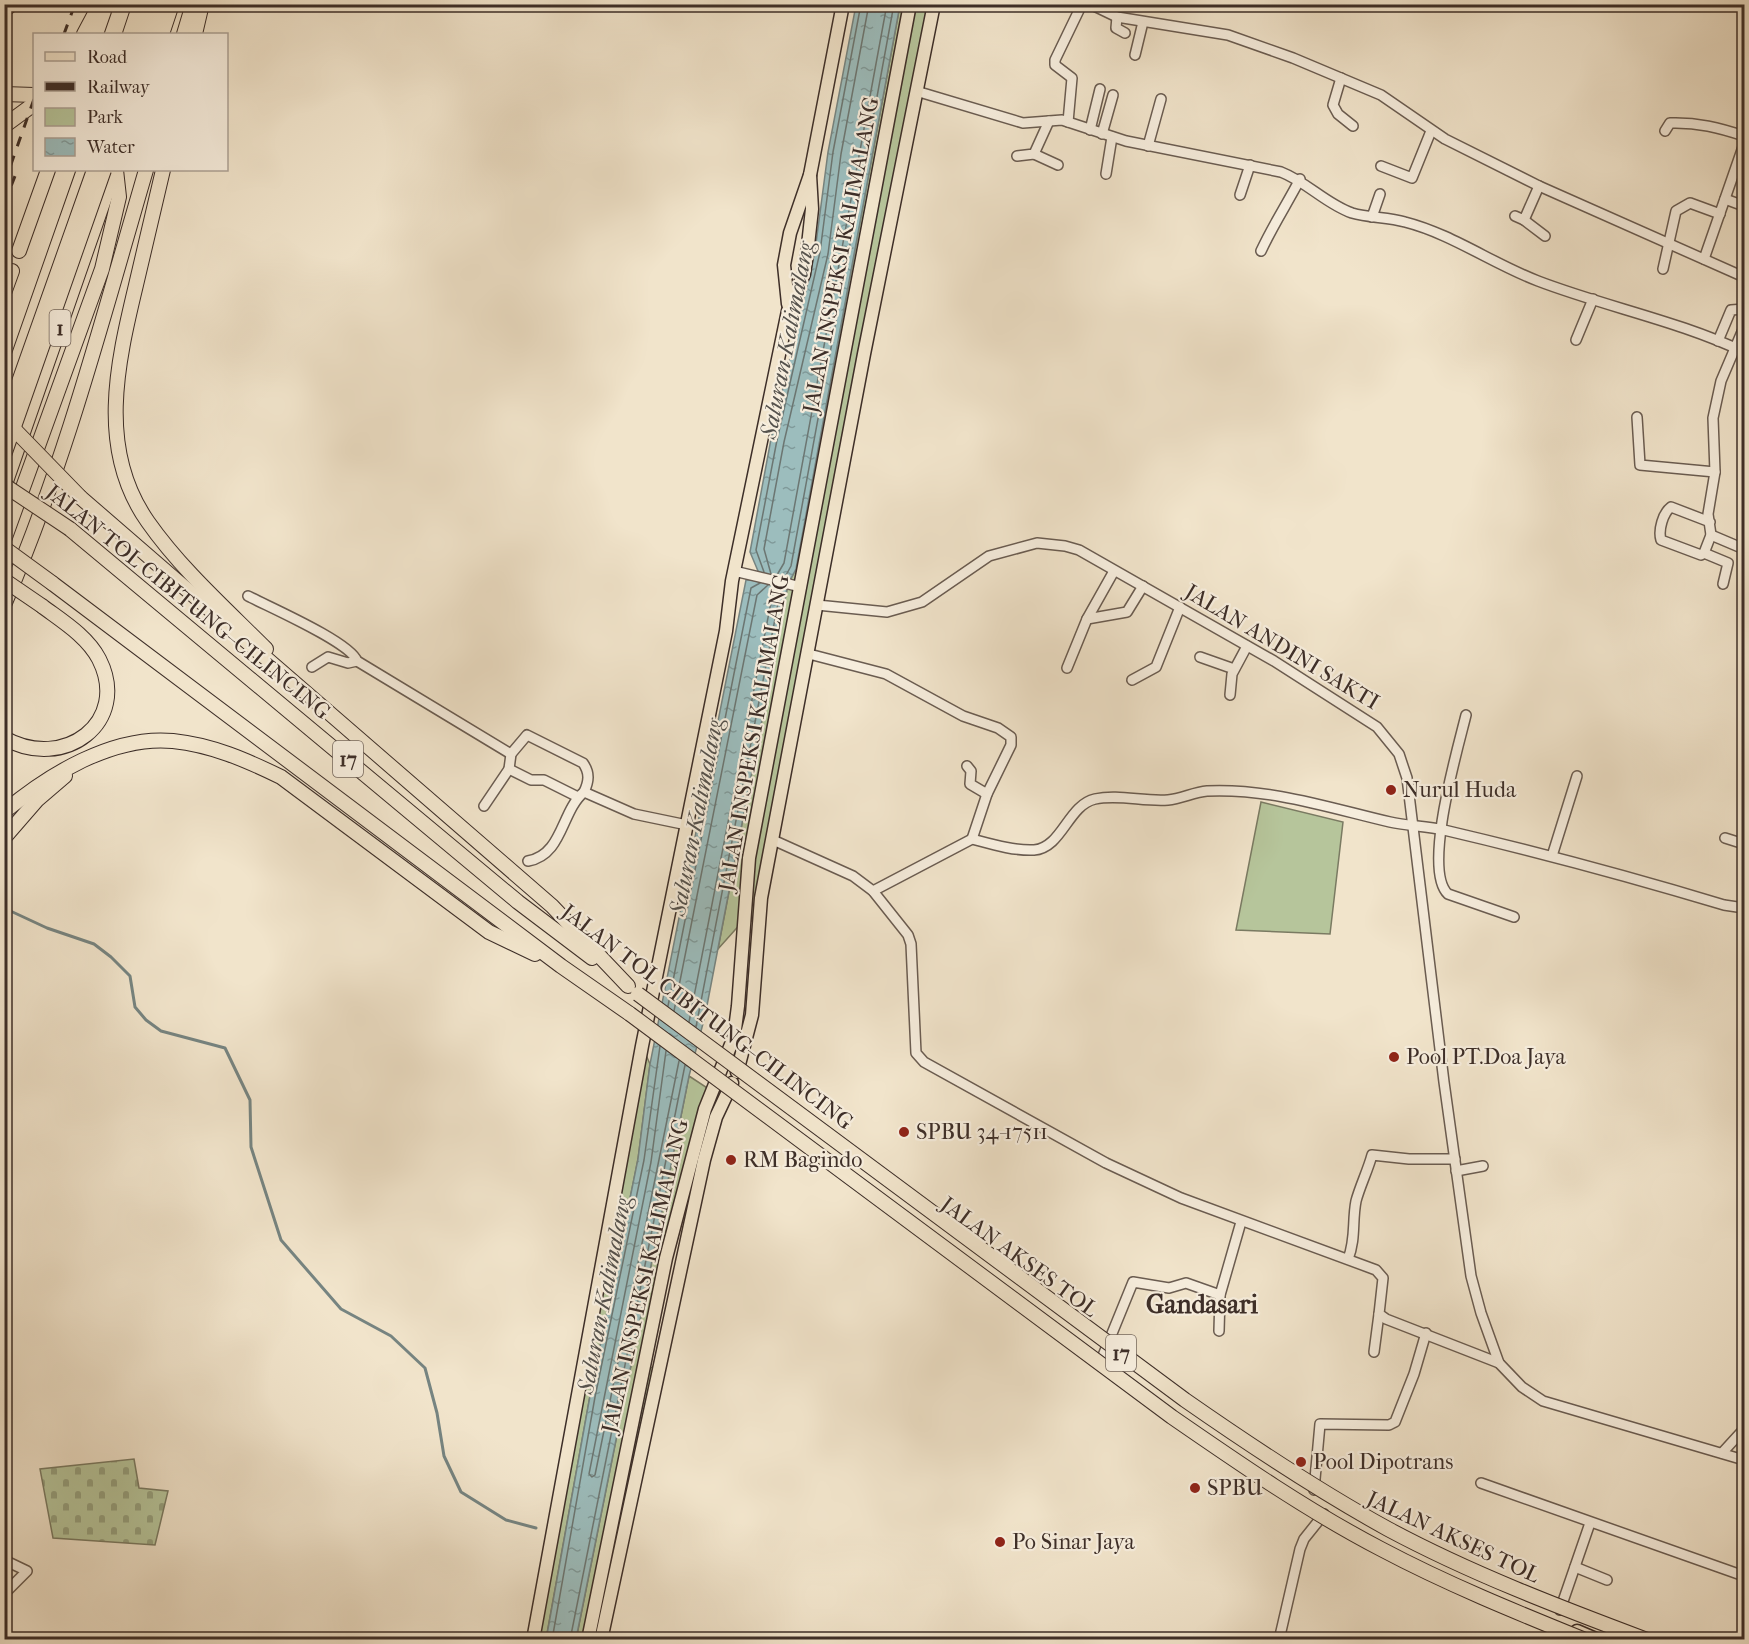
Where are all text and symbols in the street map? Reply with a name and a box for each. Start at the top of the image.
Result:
legend [33,33,228,171]
text: Road [87,47,127,68]
text: Railway [87,77,151,98]
street label: JALAN INSPEKSI KALIMALANG [797,95,884,417]
text: Park [87,107,124,128]
text: Water [86,137,135,158]
water label: Saluran Kalimalang [754,238,820,442]
road number: 1 [50,310,70,346]
street label: JALAN TOL CIBITUNG–CILINCING [39,478,335,725]
street label: JALAN INSPEKSI KALIMALANG [713,572,795,896]
street label: JALAN ANDINI SAKTI [1178,578,1384,716]
water label: Saluran Kalimalang [663,715,729,919]
road number: 17 [333,741,363,777]
place label: Nurul Huda [1403,777,1517,803]
marker: Nurul Huda [1384,783,1398,797]
street label: JALAN TOL CIBITUNG–CILINCING [554,898,858,1135]
place label: Pool PT.Doa Jaya [1406,1044,1566,1070]
marker: Pool PT.Doa Jaya [1387,1050,1401,1064]
street label: JALAN INSPEKSI KALIMALANG [596,1116,694,1438]
place label: SPBU 34-17511 [916,1119,1048,1145]
marker: SPBU 34-17511 [897,1125,911,1139]
place label: RM Bagindo [743,1147,862,1173]
marker: RM Bagindo [724,1153,738,1167]
street label: JALAN AKSES TOL [934,1190,1103,1323]
water label: Saluran Kalimalang [571,1193,637,1397]
district label: Gandasari [1146,1289,1258,1320]
road number: 17 [1106,1335,1136,1371]
place label: Pool Dipotrans [1313,1449,1453,1475]
marker: Pool Dipotrans [1294,1455,1308,1469]
place label: SPBU [1207,1475,1263,1501]
marker: SPBU [1188,1481,1202,1495]
street label: JALAN AKSES TOL [1361,1485,1544,1589]
place label: Po Sinar Jaya [1012,1529,1136,1555]
marker: Po Sinar Jaya [993,1535,1007,1549]

